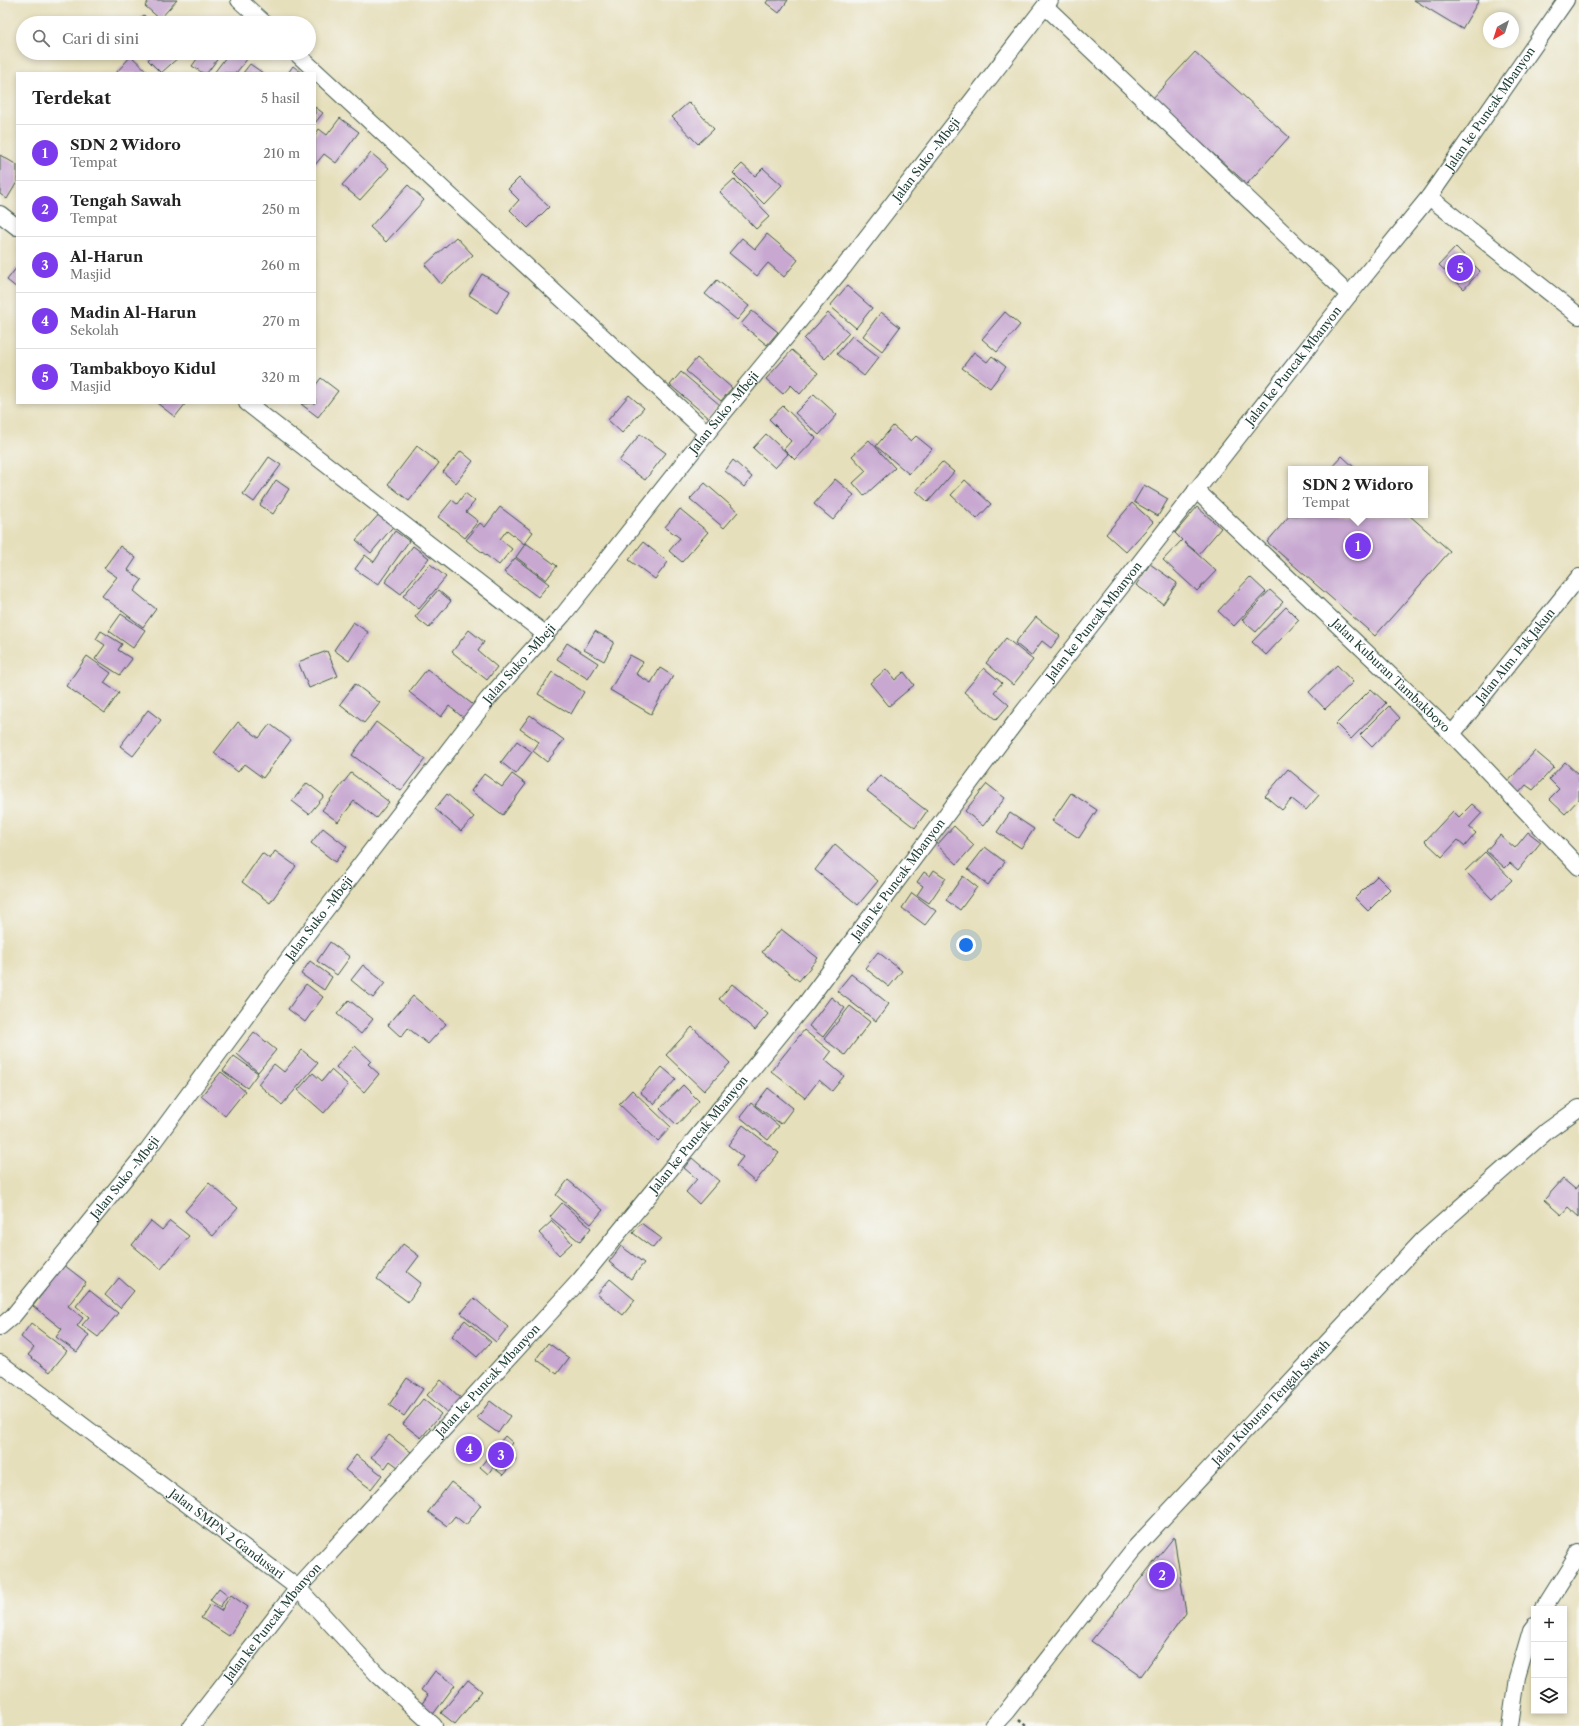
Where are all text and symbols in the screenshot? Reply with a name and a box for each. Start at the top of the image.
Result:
north arrow [1483,12,1519,48]
search box [16,16,316,60]
icon: search [30,27,52,49]
text: Cari di sini [62,29,139,48]
street label: Jalan ke Puncak Mbanyon [1441,43,1538,175]
text: Terdekat [32,88,111,108]
text: 5 hasil [261,90,300,106]
street label: Jalan Suko -Mbeji [888,114,963,206]
text: SDN 2 Widoro [70,135,181,154]
text: 1 [42,145,48,161]
text: 210 m [263,145,300,161]
text: Tempat [70,154,117,170]
text: Tengah Sawah [70,191,182,210]
text: 2 [41,201,49,217]
text: 250 m [262,201,300,217]
text: Tempat [70,210,117,226]
text: Al-Harun [70,247,143,266]
pin: 5 [1447,253,1473,283]
text: 3 [41,257,49,273]
text: 260 m [261,257,300,273]
text: Masjid [70,266,111,282]
text: Madin Al-Harun [70,303,197,322]
street label: Jalan ke Puncak Mbanyon [1241,303,1345,430]
text: 4 [41,313,49,329]
text: 270 m [262,313,300,329]
text: Sekolah [70,322,119,338]
text: Tambakboyo Kidul [70,359,216,378]
street label: Jalan Suko -Mbeji [684,368,762,458]
text: 5 [41,369,49,385]
text: 320 m [262,369,300,385]
text: Masjid [70,378,111,394]
popup [1288,466,1428,518]
text: SDN 2 Widoro [1303,475,1413,494]
text: Tempat [1303,494,1350,510]
pin: 1 [1345,531,1371,561]
street label: Jalan ke Puncak Mbanyon [1041,558,1145,685]
street label: Jalan Alm. Pak Jakun [1471,605,1558,707]
street label: Jalan Kuburan Tambakboyo [1327,614,1453,735]
street label: Jalan Suko -Mbeji [478,620,559,708]
street label: Jalan ke Puncak Mbanyon [847,815,948,944]
street label: Jalan Suko -Mbeji [281,873,356,965]
your location [956,935,976,955]
street label: Jalan ke Puncak Mbanyon [645,1072,751,1197]
street label: Jalan Suko -Mbeji [86,1133,162,1223]
street label: Jalan ke Puncak Mbanyon [431,1320,543,1441]
street label: Jalan Kuburan Tengah Sawah [1207,1336,1333,1469]
pin: 4 [456,1434,482,1464]
pin: 3 [488,1440,514,1470]
street label: Jalan SMPN 2 Gandusari [165,1484,288,1582]
street label: Jalan ke Puncak Mbanyon [219,1559,324,1686]
pin: 2 [1149,1560,1175,1590]
map controls [1531,1606,1567,1714]
button: + [1531,1606,1567,1642]
button: − [1531,1642,1567,1678]
button: layers [1531,1678,1567,1714]

